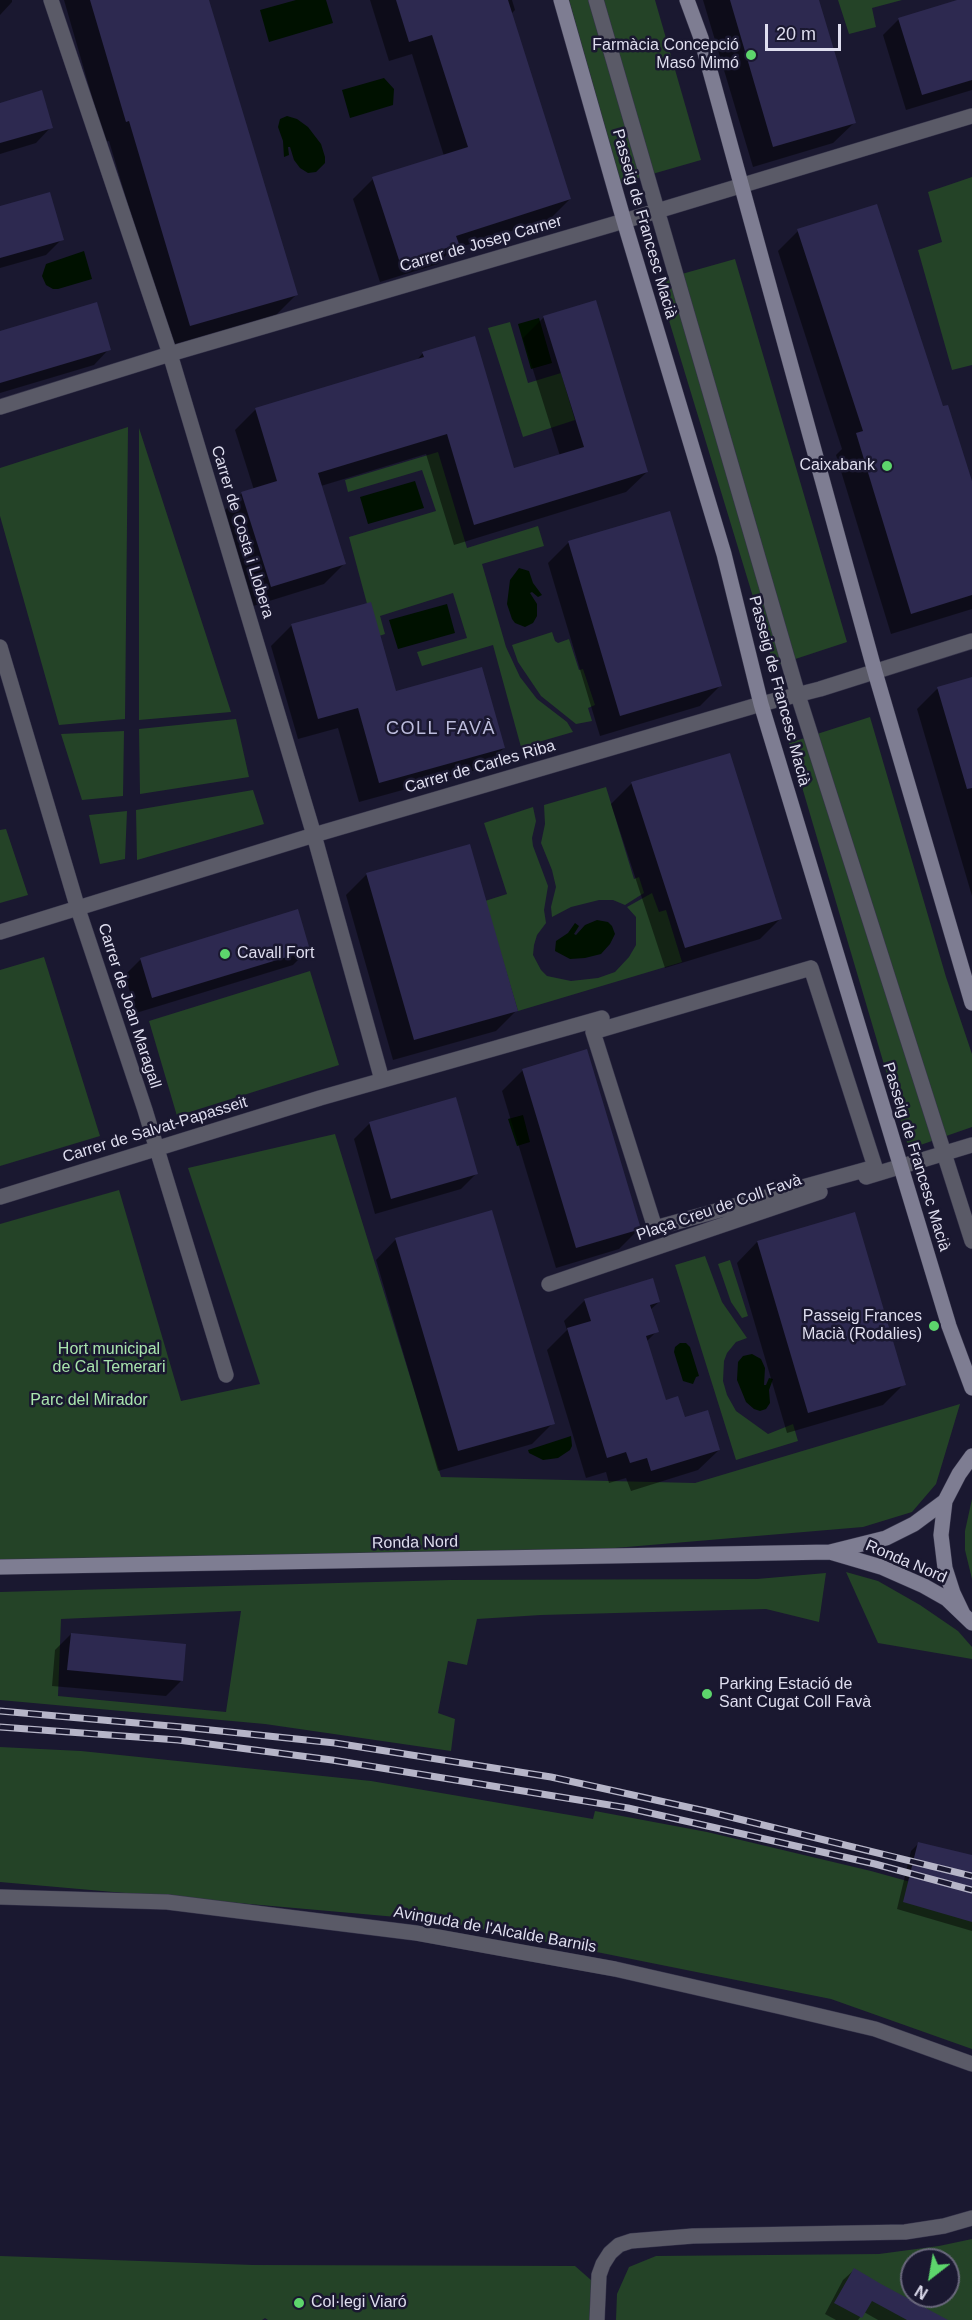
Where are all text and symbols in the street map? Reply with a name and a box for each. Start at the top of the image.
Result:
scale bar [768,12,844,50]
text: 20 m [776,24,816,44]
place label: Farmàcia Concepció Masó Mimó [592,36,739,74]
marker: Farmàcia Concepció Masó Mimó [744,48,758,62]
street label: Passeig de Francesc Macià [608,127,680,321]
street label: Carrer de Josep Carner [398,212,564,276]
street label: Carrer de Costa i Llobera [207,443,277,621]
place label: Caixabank [799,456,875,476]
marker: Caixabank [880,459,894,473]
street label: Passeig de Francesc Macià [744,594,814,788]
district label: COLL FAVÀ [386,718,496,740]
street label: Carrer de Carles Riba [403,736,557,798]
street label: Carrer de Joan Maragall [93,921,165,1091]
place label: Cavall Fort [237,944,314,964]
marker: Cavall Fort [218,947,232,961]
street label: Passeig de Francesc Macià [878,1060,954,1254]
street label: Carrer de Salvat-Papasseit [60,1093,250,1167]
street label: Plaça Creu de Coll Favà [634,1171,804,1245]
place label: Passeig Frances Macià (Rodalies) [802,1307,922,1345]
marker: Passeig Frances Macià (Rodalies) [927,1319,941,1333]
park label: Hort municipal de Cal Temerari [53,1340,165,1378]
park label: Parc del Mirador [30,1391,148,1411]
street label: Ronda Nord [372,1533,458,1553]
street label: Ronda Nord [863,1536,949,1588]
place label: Parking Estació de Sant Cugat Coll Favà [719,1675,871,1713]
marker: Parking Estació de Sant Cugat Coll Favà [700,1687,714,1701]
street label: Avinguda de l'Alcalde Barnils [392,1903,598,1957]
north arrow [900,2248,960,2308]
text: N [912,2282,931,2302]
place label: Col·legi Viaró [311,2293,407,2313]
marker: Col·legi Viaró [292,2296,306,2310]

